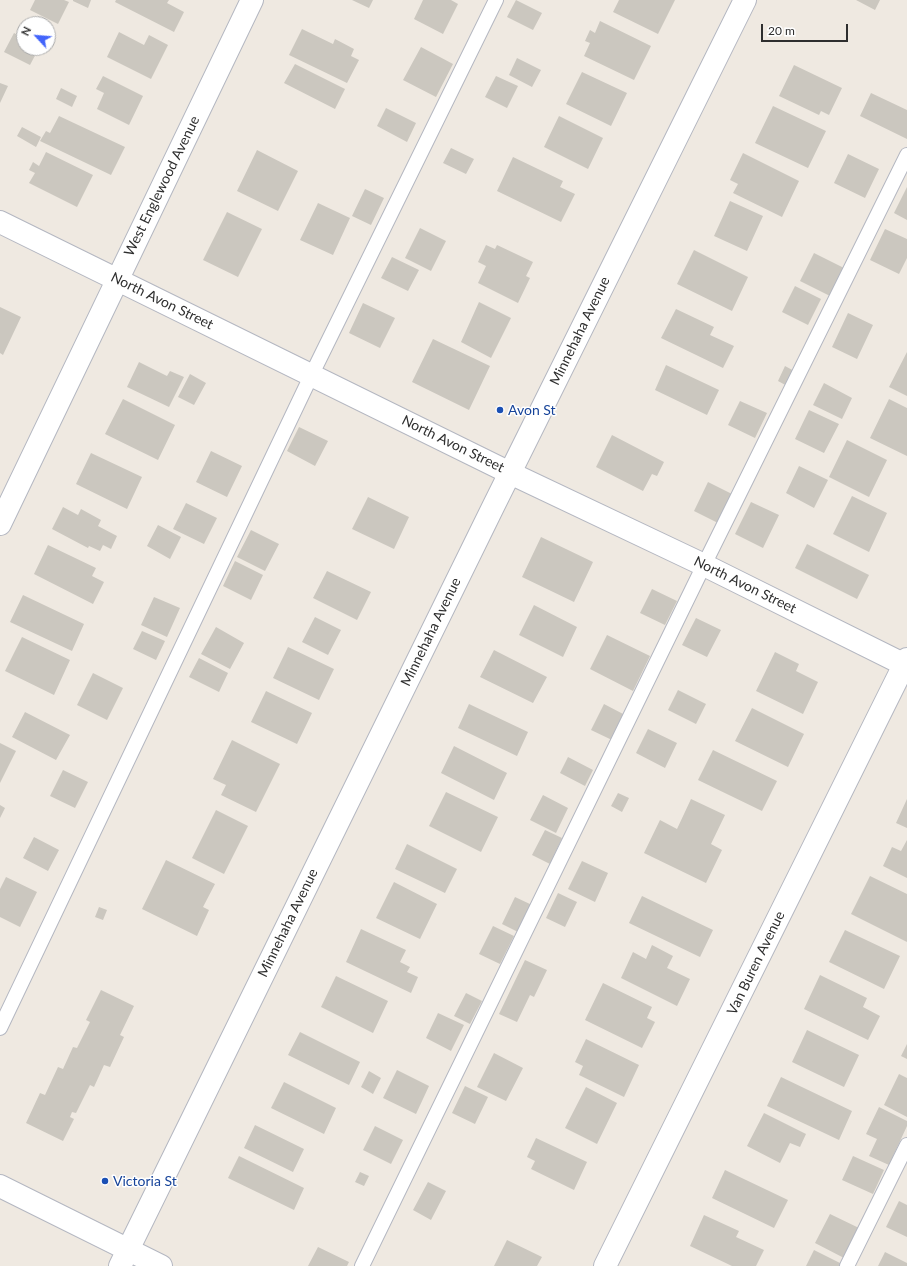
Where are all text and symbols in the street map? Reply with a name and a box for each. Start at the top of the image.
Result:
north arrow [16,16,56,56]
scale bar [763,16,850,42]
text: 20 m [768,23,795,38]
text: N [18,24,33,38]
street label: West Englewood Avenue [121,113,203,259]
street label: North Avon Street [108,269,216,333]
street label: Minnehaha Avenue [546,274,614,388]
place label: Avon St [508,402,556,418]
marker: Avon St [495,405,505,415]
street label: North Avon Street [399,412,507,476]
street label: North Avon Street [691,553,799,617]
street label: Minnehaha Avenue [397,575,465,689]
street label: Minnehaha Avenue [254,866,322,980]
street label: Van Buren Avenue [724,908,788,1018]
place label: Victoria St [113,1173,177,1189]
marker: Victoria St [100,1176,110,1186]

